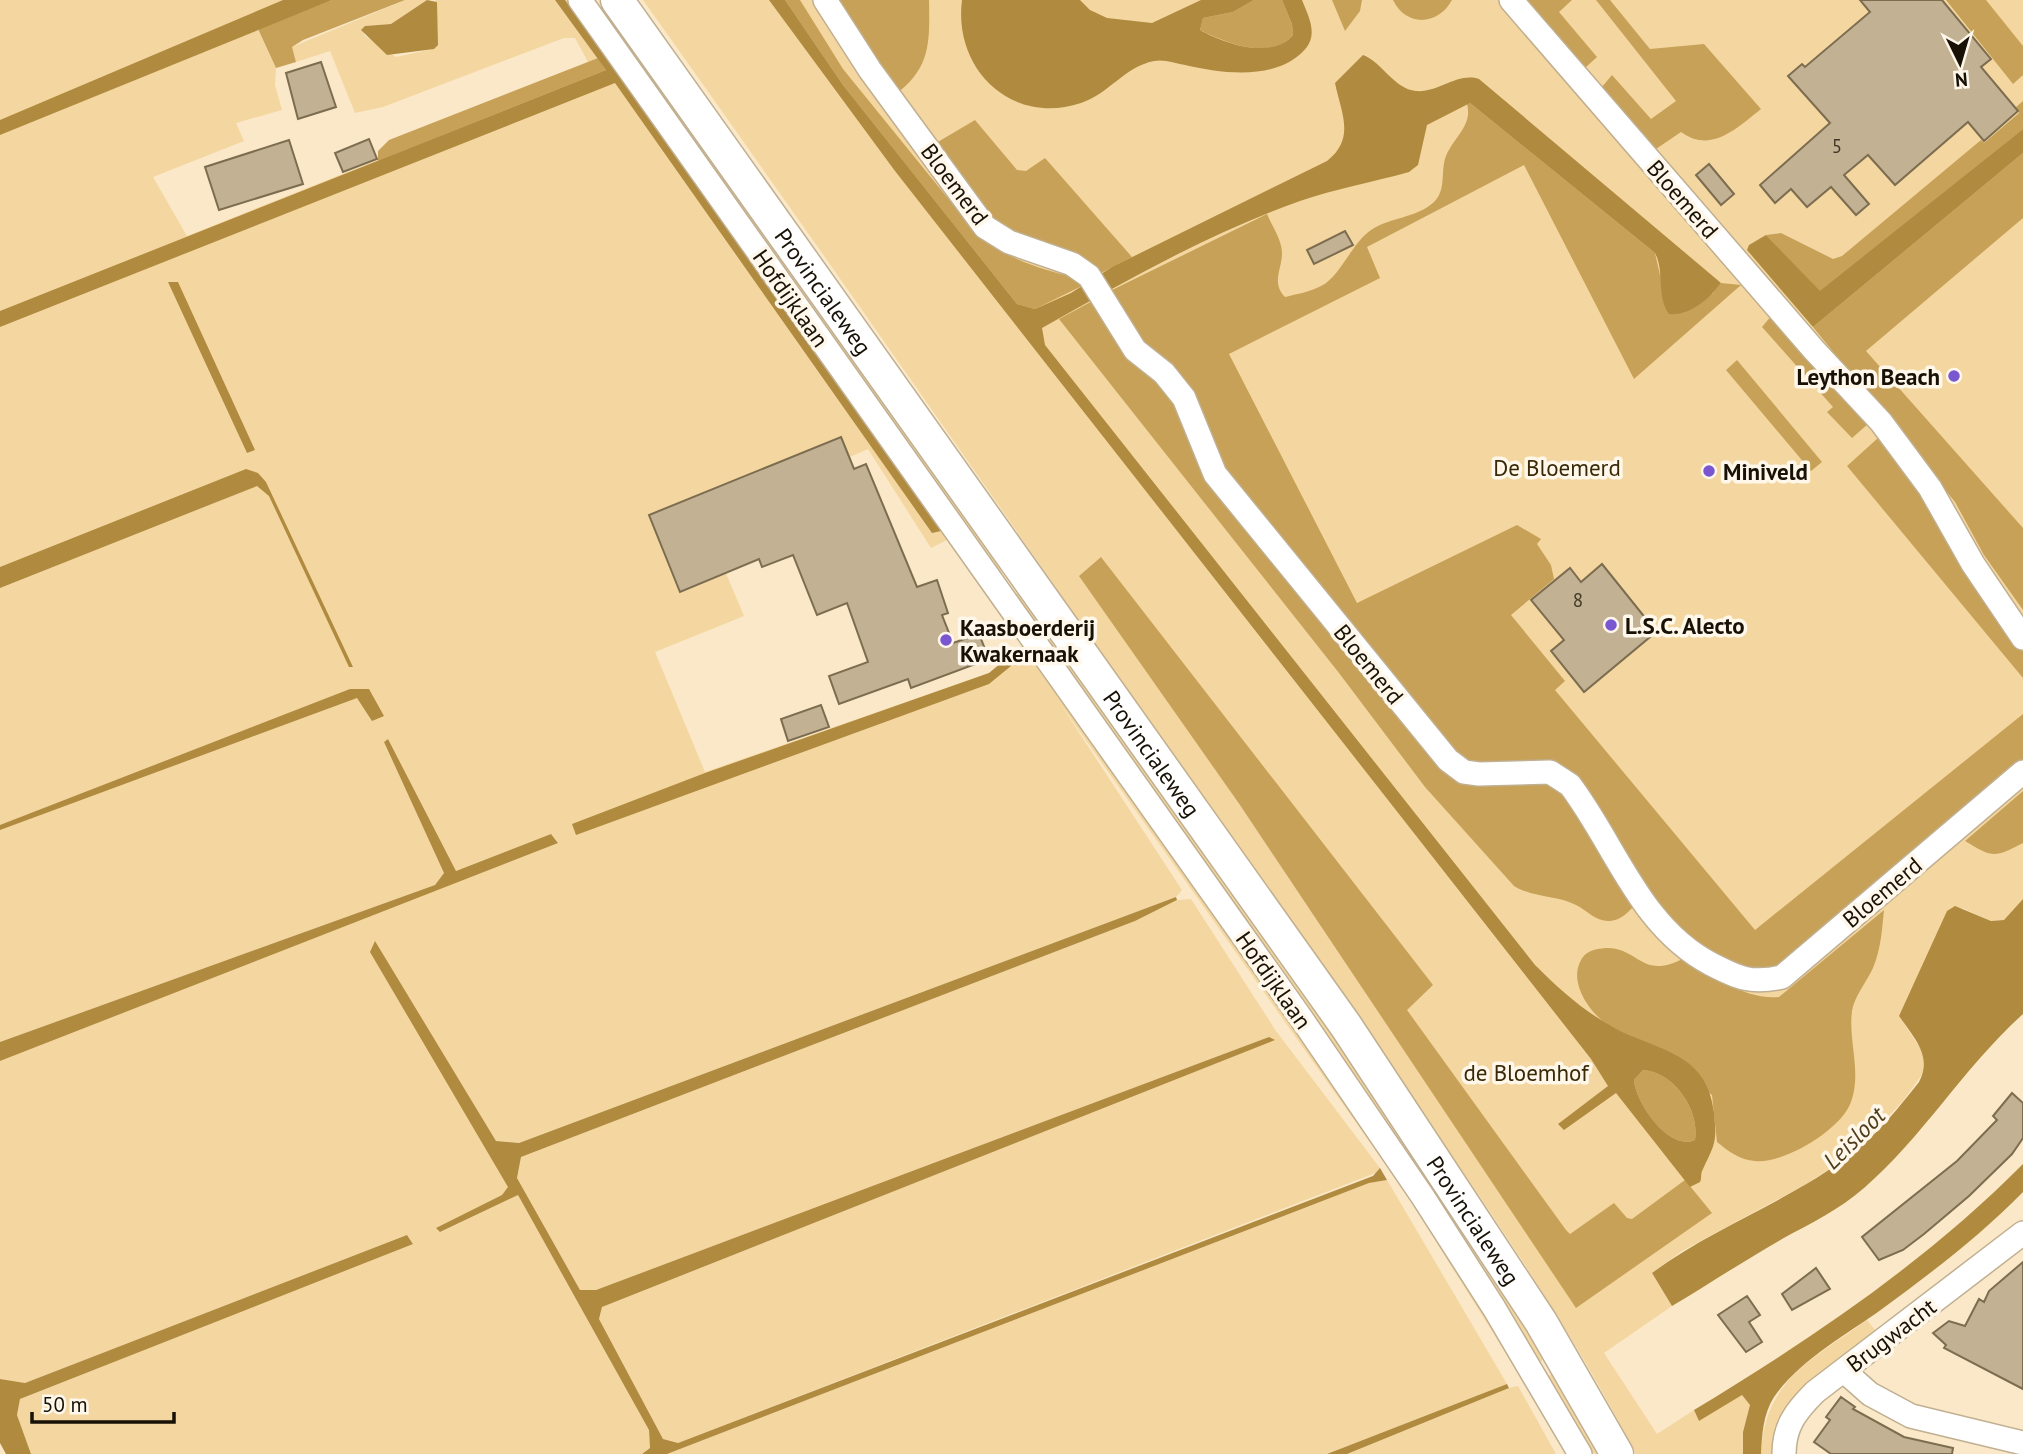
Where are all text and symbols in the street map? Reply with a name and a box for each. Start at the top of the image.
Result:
north arrow [1925,28,1995,98]
text: N [1954,67,1969,92]
house number: 5 [1832,134,1842,158]
street label: Bloemerd [915,137,995,231]
street label: Bloemerd [1641,154,1725,244]
street label: Provincialeweg [769,222,879,360]
street label: Hofdijklaan [747,244,835,352]
place label: Leython Beach [1797,362,1940,391]
marker: Leython Beach [1946,368,1962,384]
park label: De Bloemerd [1493,453,1621,482]
place label: Miniveld [1723,457,1808,486]
marker: Miniveld [1701,463,1717,479]
house number: 8 [1573,588,1583,612]
place label: L.S.C. Alecto [1625,611,1745,640]
place label: Kaasboerderij Kwakernaak [960,613,1095,668]
marker: L.S.C. Alecto [1603,617,1619,633]
street label: Bloemerd [1328,618,1410,710]
marker: Kaasboerderij Kwakernaak [938,632,954,648]
street label: Provincialeweg [1097,684,1207,822]
street label: Bloemerd [1836,850,1928,934]
street label: Hofdijklaan [1230,926,1318,1034]
park label: de Bloemhof [1463,1058,1590,1087]
water label: Leisloot [1816,1099,1893,1176]
street label: Provincialeweg [1421,1150,1527,1290]
street label: Brugwacht [1840,1292,1942,1378]
scale bar [32,1380,173,1424]
text: 50 m [42,1391,88,1418]

